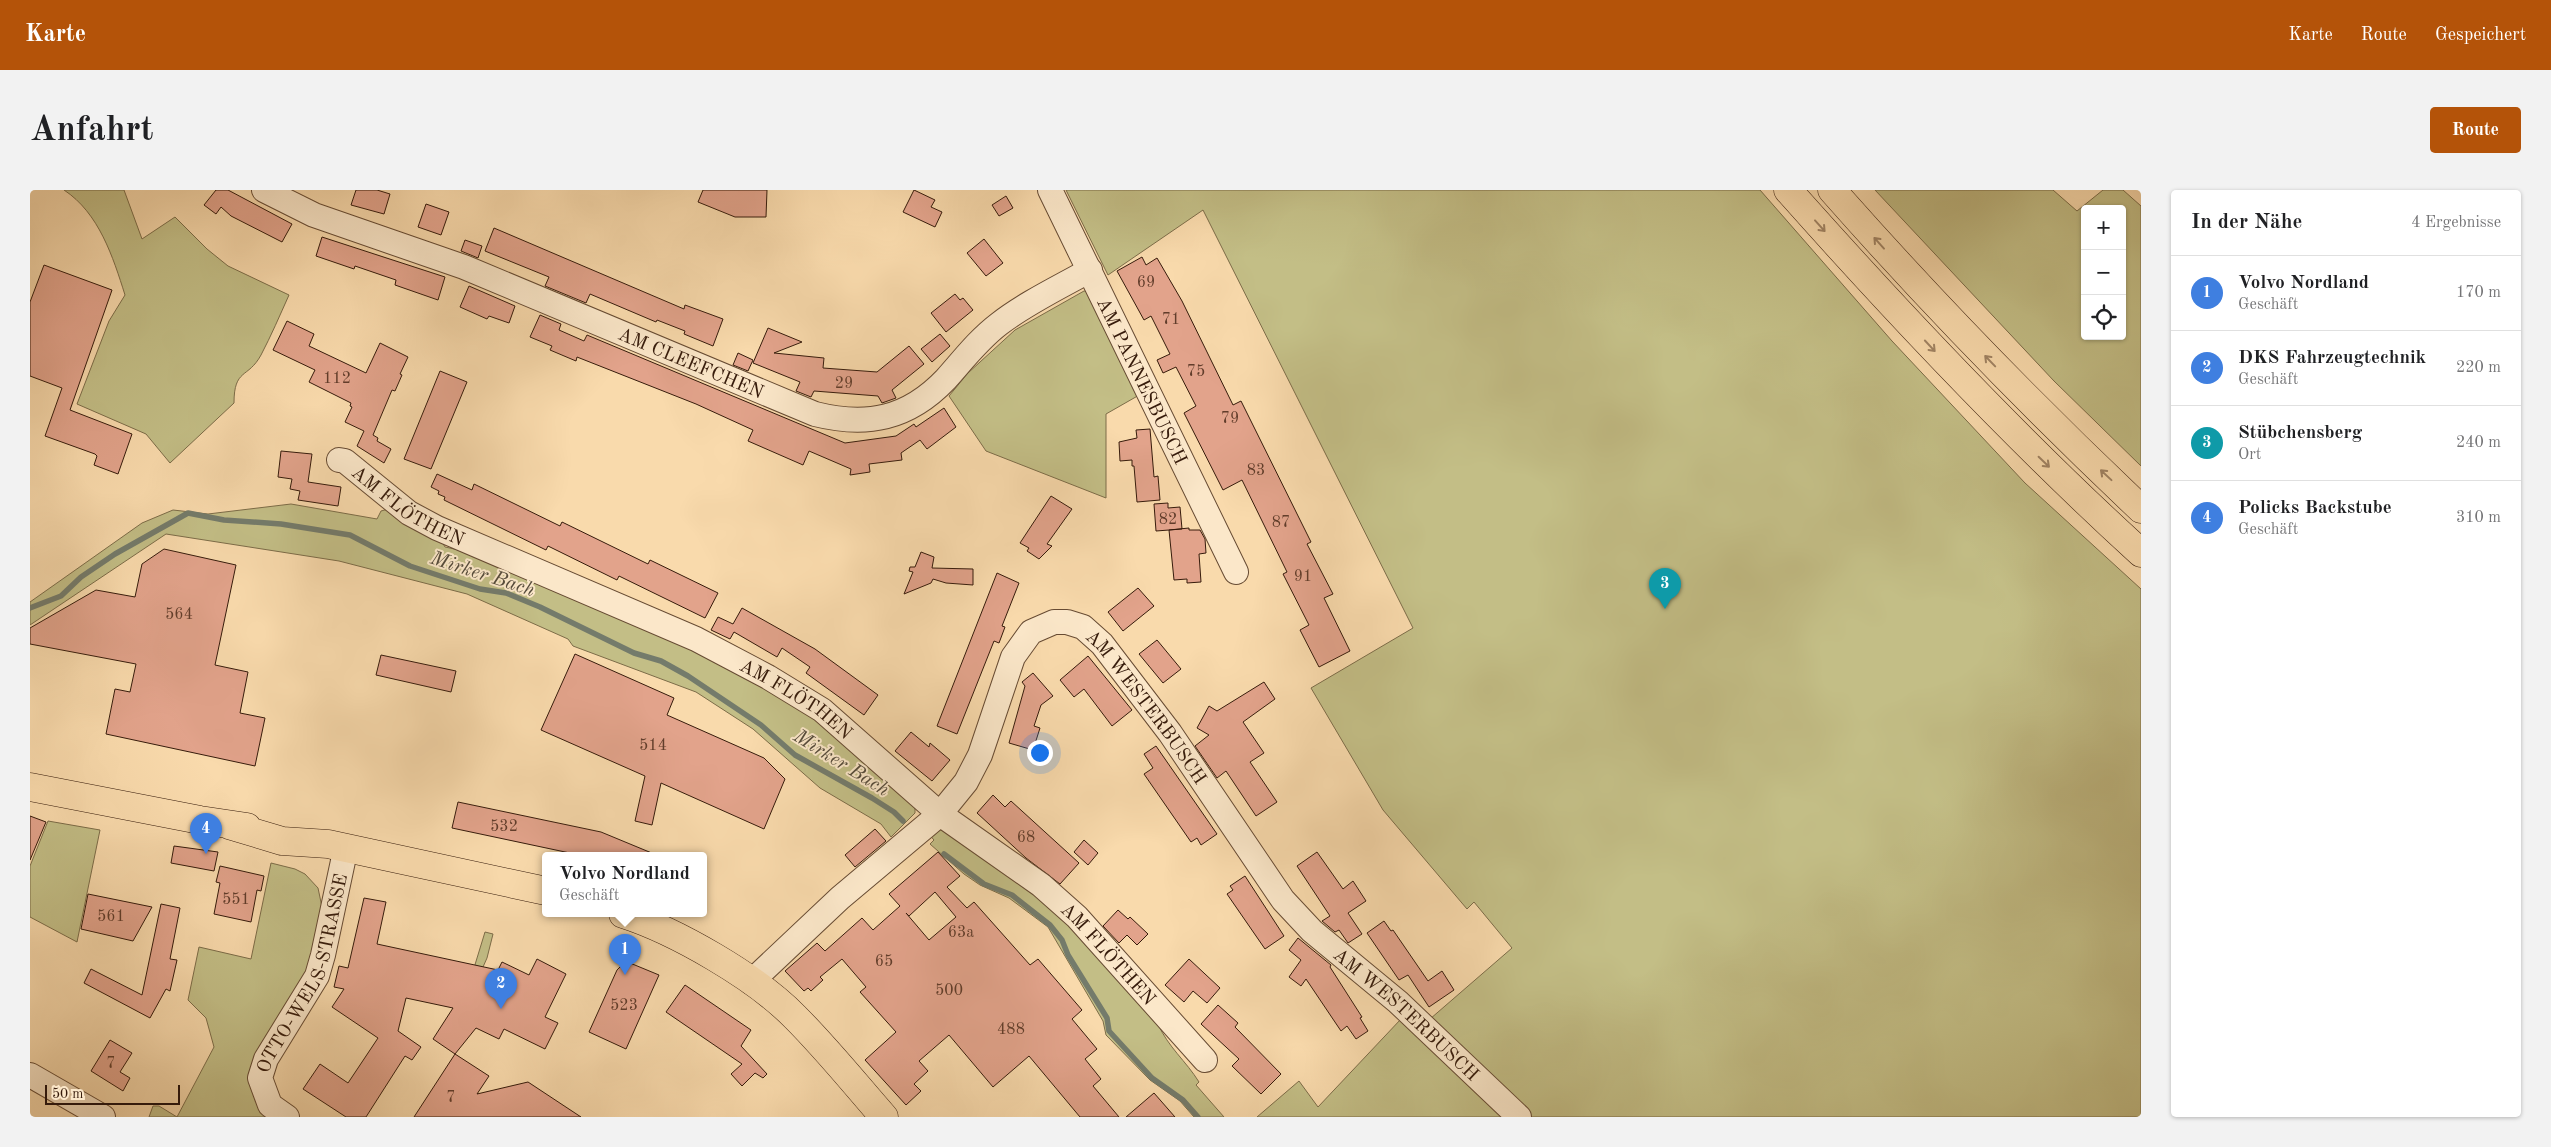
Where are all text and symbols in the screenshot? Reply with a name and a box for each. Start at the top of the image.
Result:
text: Karte [25,23,86,47]
text: Karte [2288,26,2333,44]
text: Route [2361,26,2407,44]
text: Gespeichert [2435,26,2526,44]
button: Route [2430,107,2521,153]
text: Anfahrt [30,113,153,148]
map controls [2081,205,2126,340]
button: + [2081,205,2126,250]
text: In der Nähe [2191,212,2302,233]
text: 4 Ergebnisse [2411,215,2501,231]
one-way arrow [1815,220,1826,233]
one-way arrow [1873,236,1884,249]
button: − [2081,250,2126,295]
text: Volvo Nordland [2238,274,2369,293]
house number: 69 [1137,275,1155,291]
text: 1 [2202,285,2212,301]
text: 170 m [2456,285,2501,301]
street label: AM PANNESBUSCH [1092,295,1189,468]
button: locate [2081,295,2126,340]
text: Geschäft [2238,297,2298,313]
house number: 71 [1162,312,1180,328]
street label: AM CLEEFCHEN [615,326,766,403]
one-way arrow [1924,340,1936,352]
text: DKS Fahrzeugtechnik [2238,349,2426,368]
one-way arrow [1984,355,1996,367]
text: 2 [2202,360,2212,376]
text: 220 m [2456,360,2501,376]
house number: 75 [1187,364,1205,380]
house number: 112 [323,371,351,387]
text: Geschäft [2238,372,2298,388]
house number: 29 [835,376,853,392]
house number: 79 [1221,411,1239,427]
text: Stübchensberg [2238,424,2362,443]
text: 3 [2202,435,2212,451]
text: 240 m [2456,435,2501,451]
text: Ort [2238,447,2261,463]
one-way arrow [2038,456,2051,468]
street label: AM FLÖTHEN [347,463,467,551]
house number: 83 [1247,463,1265,479]
one-way arrow [2099,469,2112,481]
text: Policks Backstube [2238,499,2392,518]
text: 4 [2202,510,2212,526]
text: 310 m [2456,510,2501,526]
house number: 82 [1159,512,1177,528]
house number: 87 [1272,515,1290,531]
text: Geschäft [2238,522,2298,538]
water label: Mirker Bach [427,548,537,601]
pin: 3 [1649,568,1681,609]
house number: 91 [1294,569,1312,585]
house number: 564 [165,607,193,623]
street label: AM WESTERBUSCH [1081,627,1209,789]
street label: AM FLÖTHEN [736,657,855,744]
water label: Mirker Bach [789,726,892,801]
house number: 514 [639,738,667,754]
your location [1027,740,1053,766]
pin: 4 [190,813,222,854]
house number: 532 [490,819,518,835]
house number: 68 [1017,830,1035,846]
popup [542,852,707,917]
text: Volvo Nordland [559,865,690,884]
street label: OTTO-WELS-STRASSE [255,872,352,1075]
text: Geschäft [559,888,619,904]
house number: 551 [222,892,250,908]
street label: AM FLÖTHEN [1056,900,1158,1010]
house number: 561 [97,909,125,925]
house number: 63a [948,925,974,941]
pin: 1 [609,934,641,975]
street label: AM WESTERBUSCH [1329,946,1481,1085]
house number: 65 [875,954,893,970]
pin: 2 [485,968,517,1009]
house number: 500 [935,983,963,999]
house number: 523 [610,998,638,1014]
house number: 488 [997,1022,1025,1038]
house number: 7 [106,1056,116,1072]
scale bar [45,1082,180,1105]
text: 50 m [52,1087,83,1101]
house number: 7 [446,1090,456,1106]

